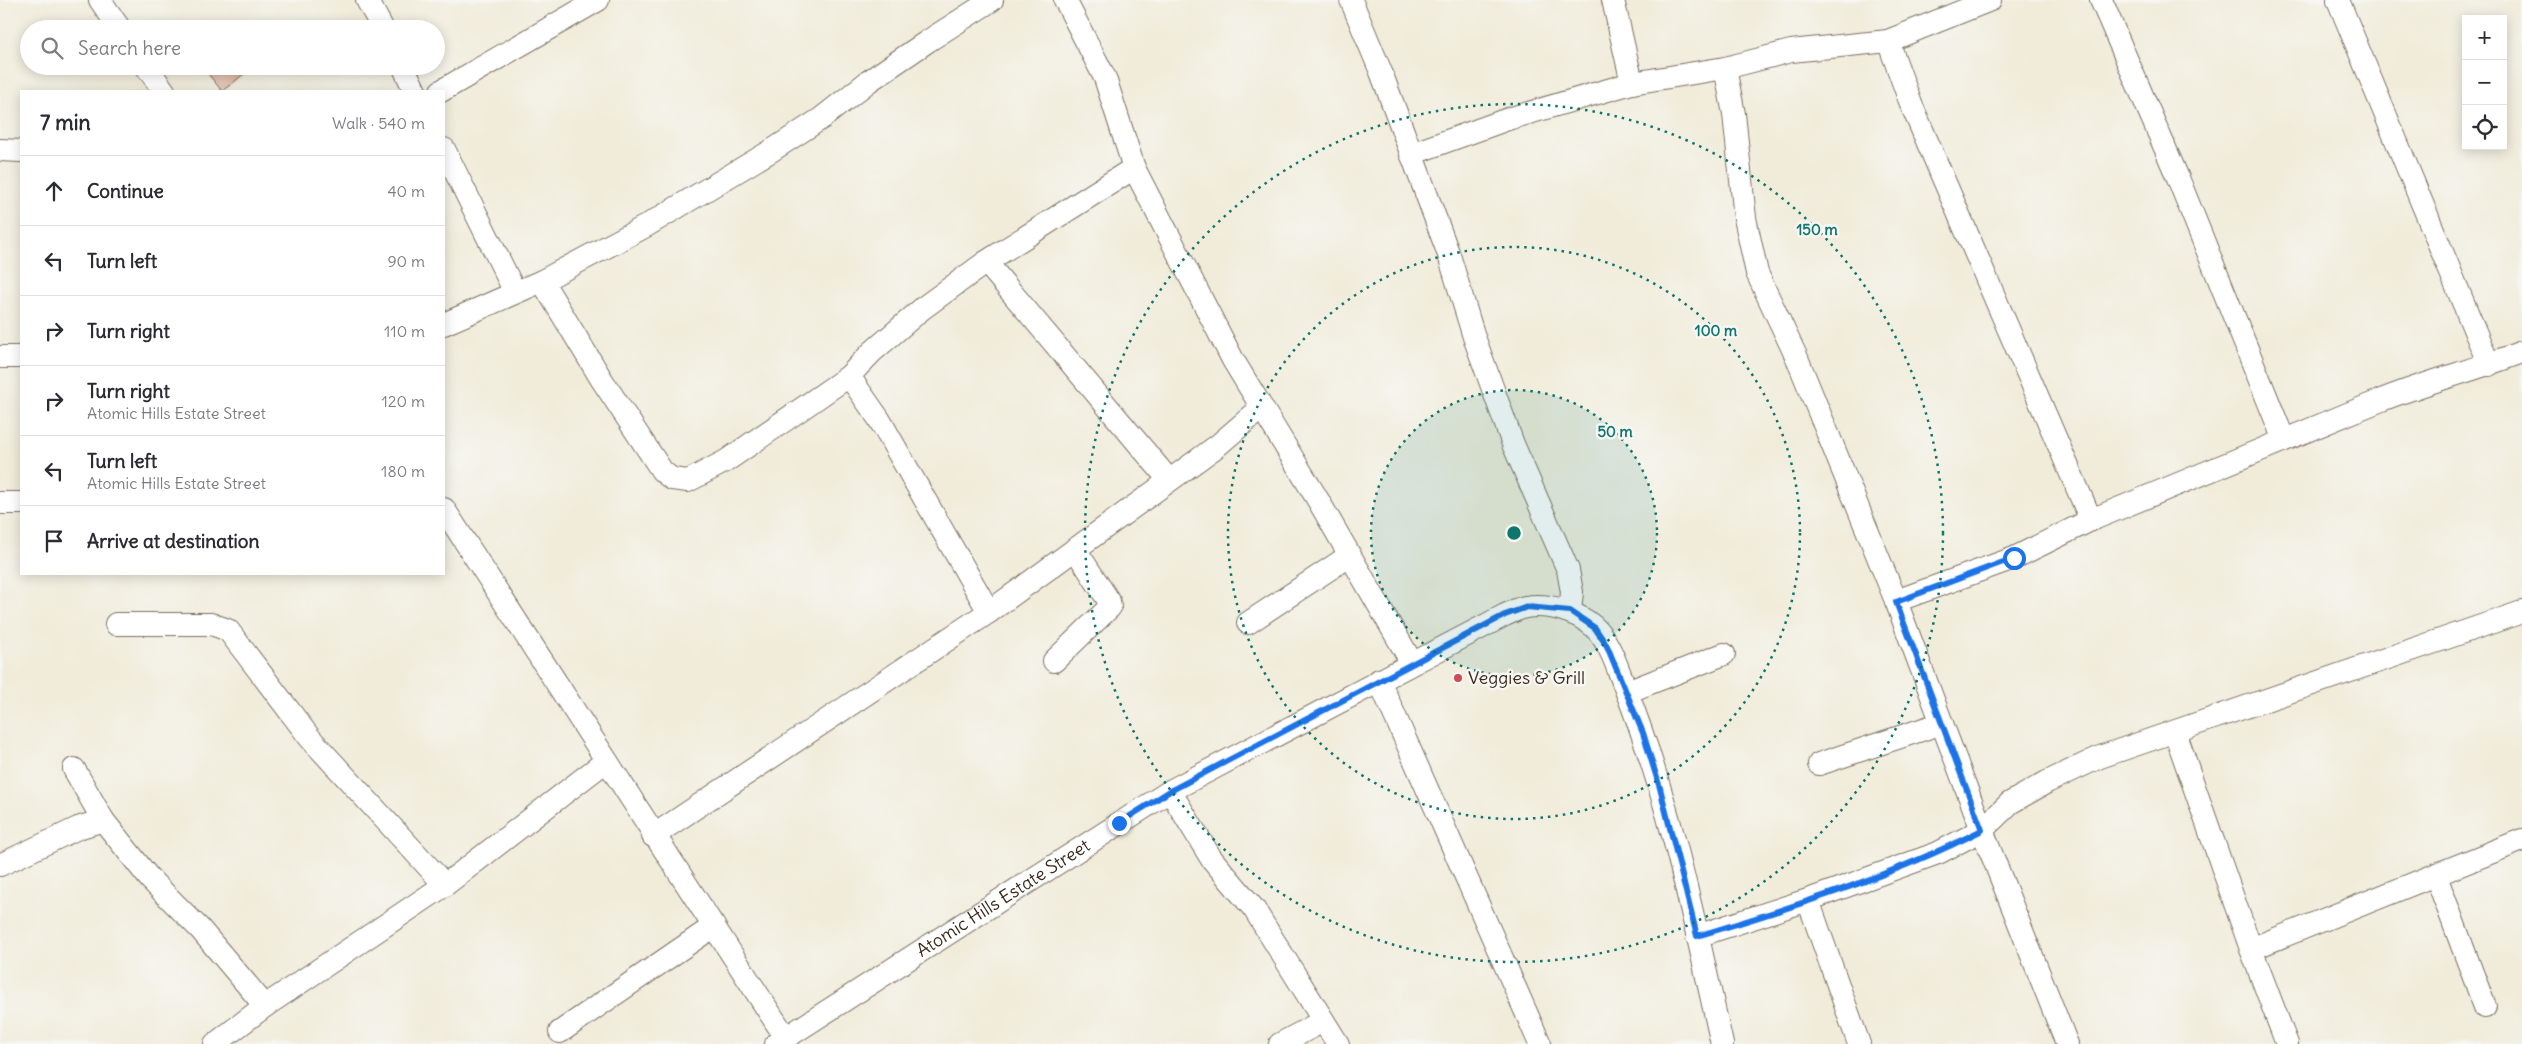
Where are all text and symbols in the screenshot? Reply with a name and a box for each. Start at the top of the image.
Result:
map controls [2462,15,2507,150]
button: + [2462,15,2507,60]
search box [20,20,445,75]
icon: search [38,34,66,62]
text: Search here [78,36,181,60]
button: − [2462,60,2507,105]
button: locate [2462,105,2507,150]
text: 7 min [40,109,91,136]
text: Walk · 540 m [332,113,425,133]
icon: ahead [40,177,68,205]
text: Continue [87,179,164,203]
text: 40 m [387,181,425,201]
text: 150 m [1796,220,1838,239]
icon: left [40,247,68,275]
text: Turn left [87,249,157,273]
text: 90 m [387,251,425,271]
icon: right [40,317,68,345]
text: Turn right [87,319,170,343]
text: 110 m [384,321,425,341]
text: 100 m [1695,321,1737,340]
text: Turn right [87,379,170,403]
icon: right [40,387,68,415]
text: 120 m [382,391,425,411]
text: Atomic Hills Estate Street [87,403,266,423]
text: 50 m [1597,422,1633,441]
text: Turn left [87,449,157,473]
icon: left [40,457,68,485]
text: 180 m [381,461,425,481]
text: Atomic Hills Estate Street [87,473,266,493]
centre of rings [1505,524,1523,542]
icon: arrive [40,527,68,555]
text: Arrive at destination [87,529,260,553]
route start [2003,547,2026,570]
place label: Veggies & Grill [1468,666,1585,689]
marker: Veggies & Grill [1452,672,1464,684]
route end [1108,812,1131,835]
street label: Atomic Hills Estate Street [912,834,1094,962]

